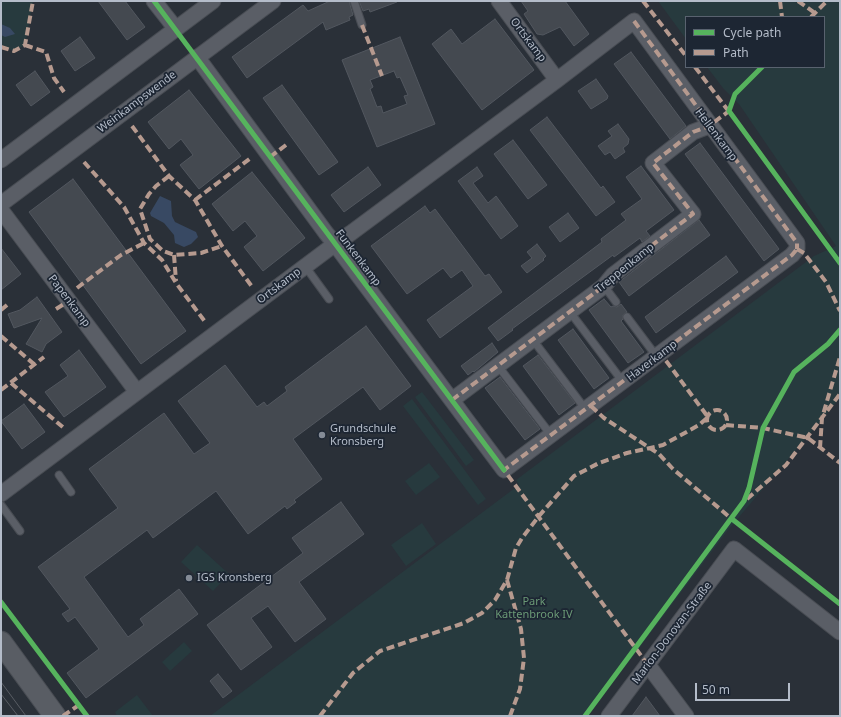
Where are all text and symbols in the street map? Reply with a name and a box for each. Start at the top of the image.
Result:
street label: Ortskamp [507,15,549,65]
legend [685,16,825,68]
text: Cycle path [723,24,781,41]
text: Path [723,44,749,61]
street label: Weinkampswende [95,68,179,136]
street label: Hellenkamp [692,106,740,164]
street label: Funkenkamp [332,227,384,289]
street label: Treppenkamp [593,240,657,296]
street label: Ortskamp [254,265,304,307]
street label: Papenkamp [45,272,93,330]
street label: Haverkamp [624,338,680,384]
place label: Grundschule Kronsberg [330,422,396,448]
marker: Grundschule Kronsberg [317,430,327,440]
place label: IGS Kronsberg [197,571,272,585]
marker: IGS Kronsberg [184,573,194,583]
street label: Marion-Donovan-Straße [629,579,715,687]
park label: Park Kattenbrook IV [495,595,573,621]
scale bar [697,675,792,701]
text: 50 m [702,681,730,698]

